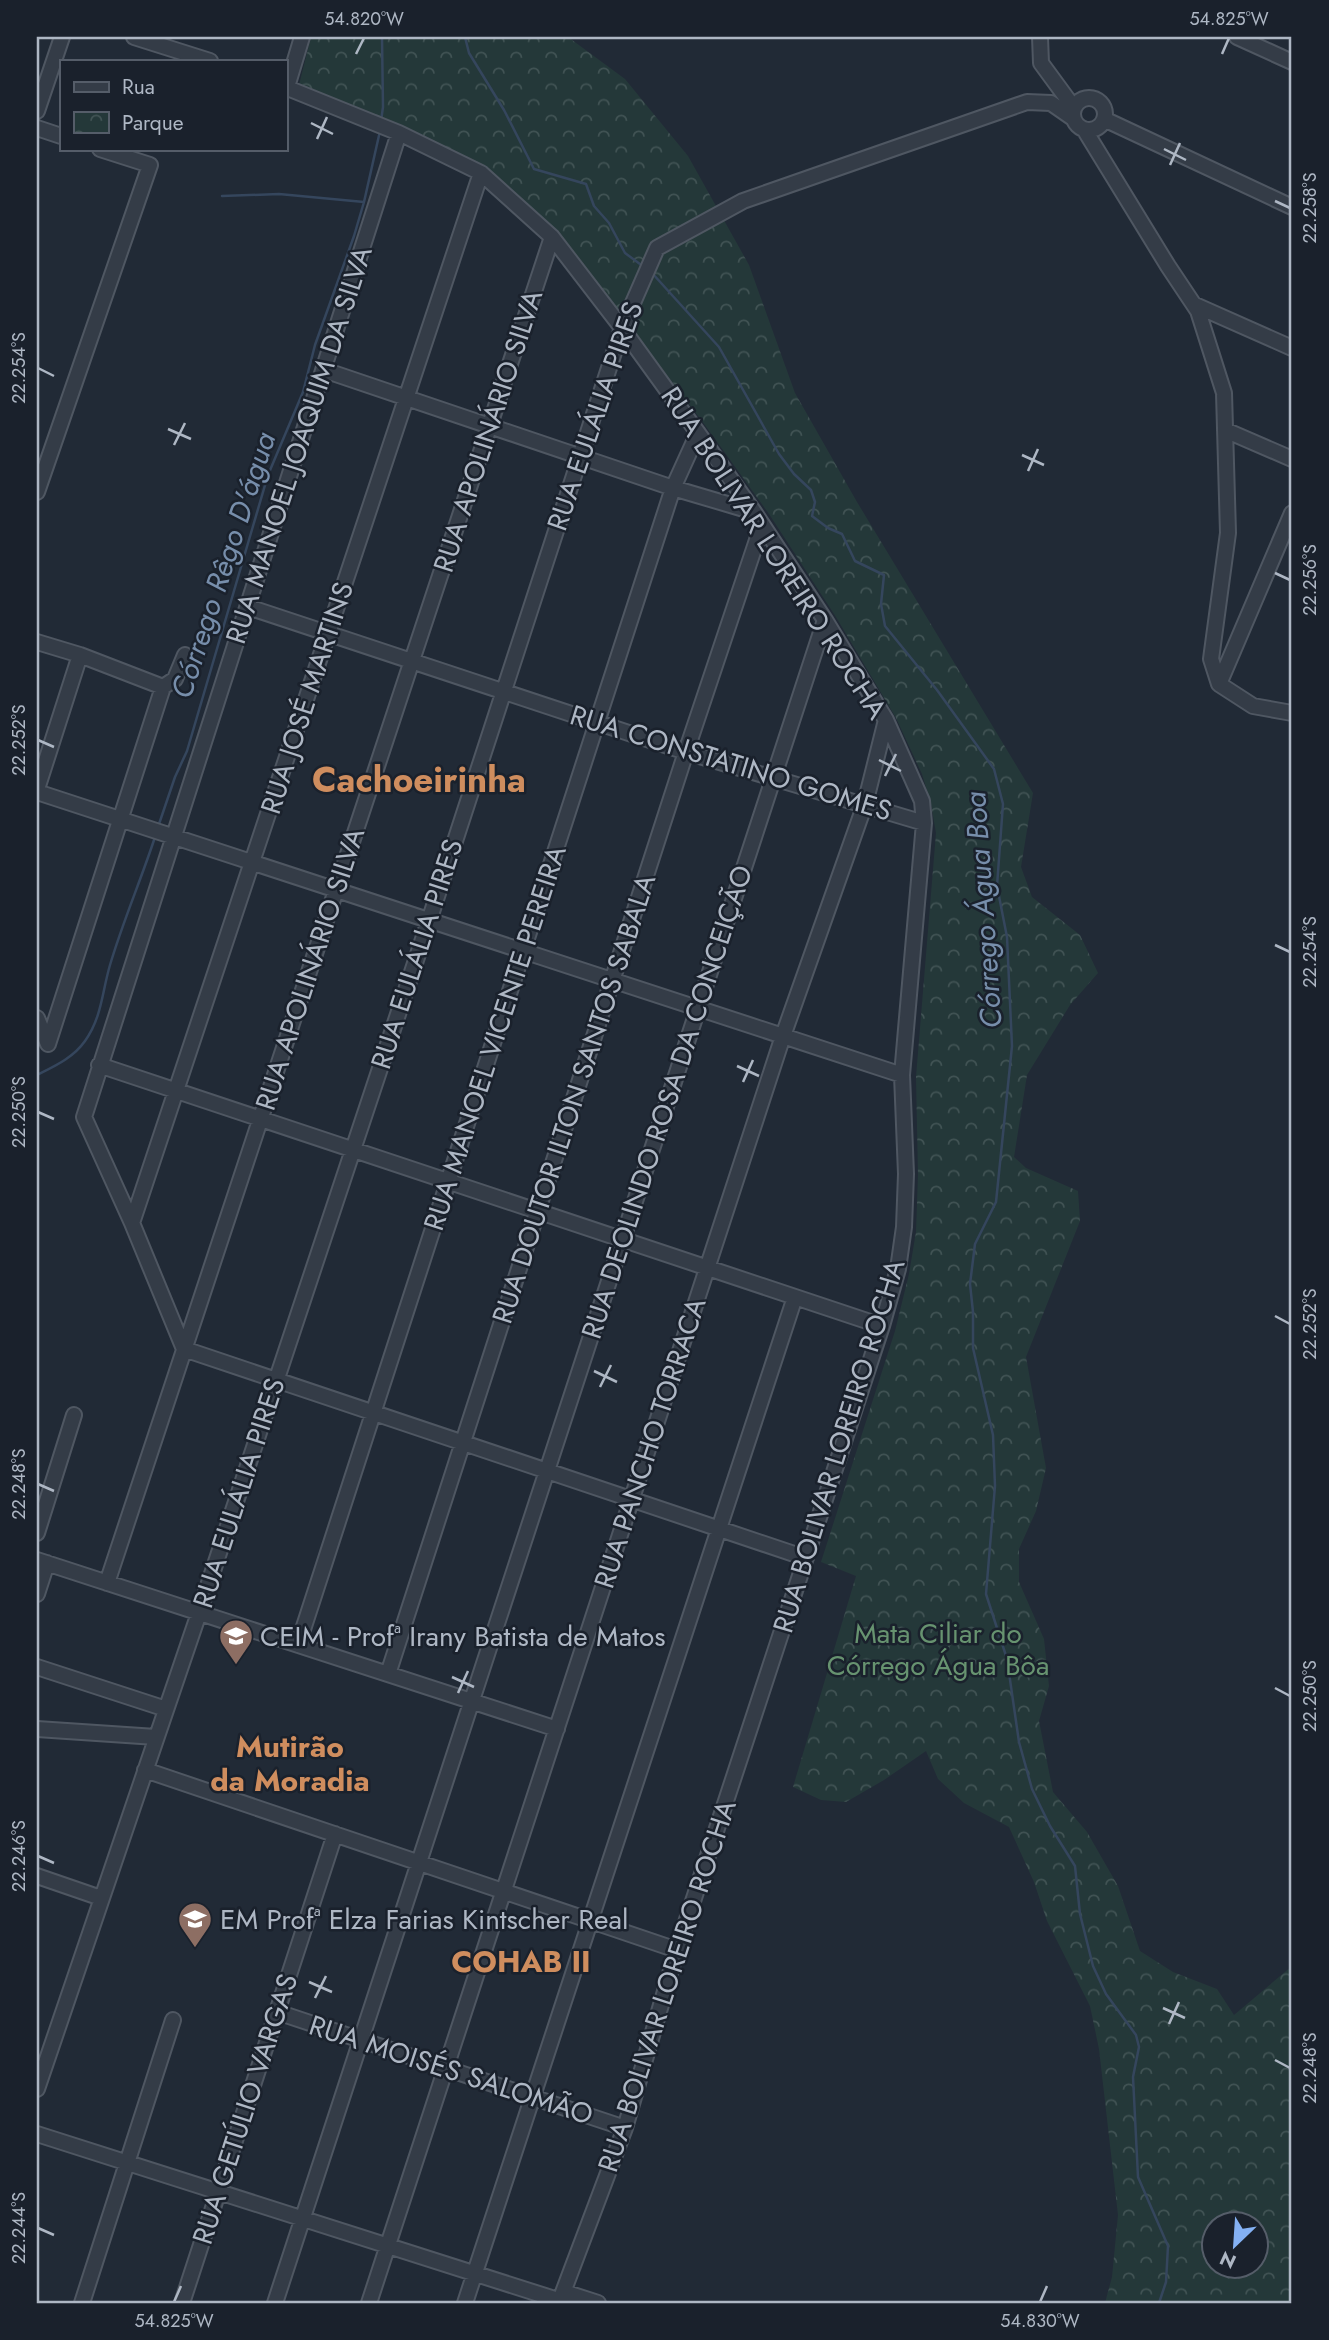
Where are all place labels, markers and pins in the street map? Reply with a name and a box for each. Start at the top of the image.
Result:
place label: CEIM - Profª Irany Batista de Matos [260,1616,666,1657]
school or university icon: CEIM - Profª Irany Batista de Matos [217,1617,255,1666]
place label: EM Profª Elza Farias Kintscher Real [220,1899,628,1940]
school or university icon: EM Profª Elza Farias Kintscher Real [176,1900,214,1949]

